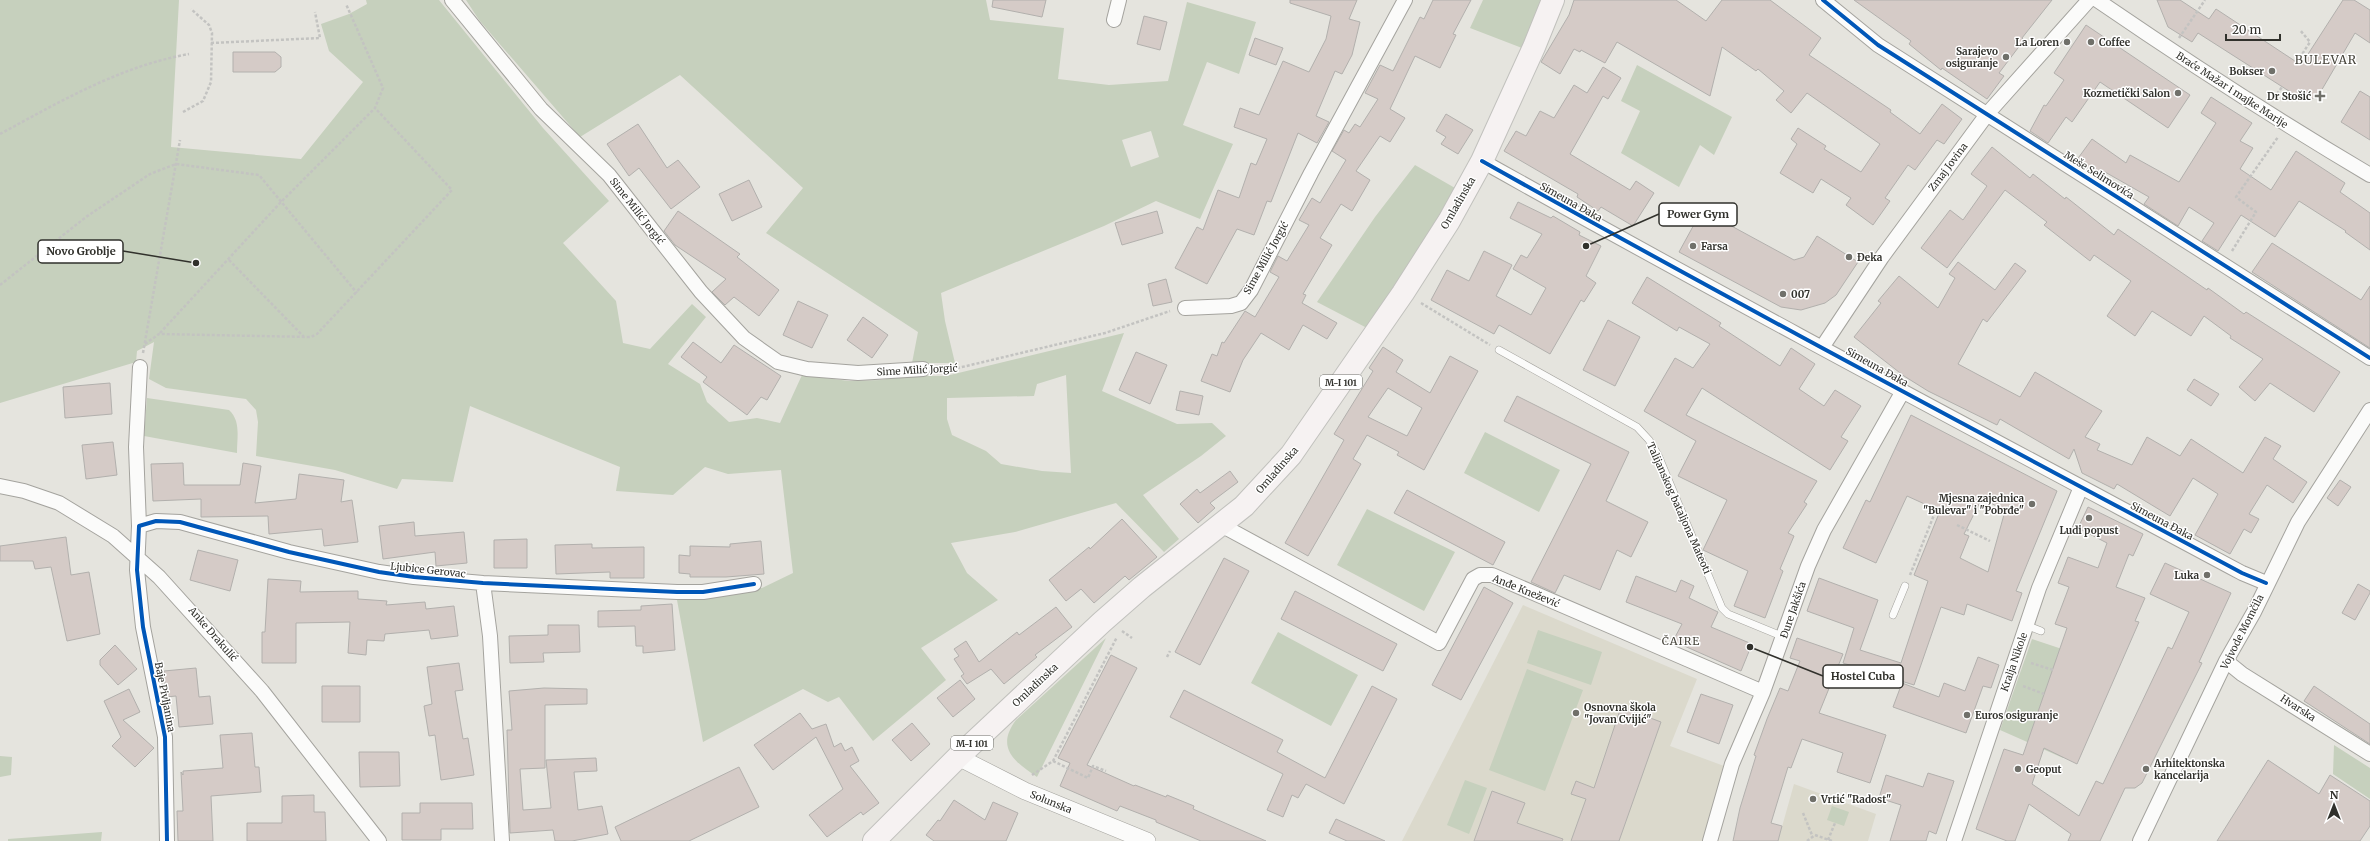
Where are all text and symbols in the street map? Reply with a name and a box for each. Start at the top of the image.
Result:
scale bar [2226,16,2280,42]
text: 20 m [2232,22,2261,37]
place label: La Loren [2015,36,2059,49]
place label: Coffee [2099,36,2131,49]
marker: La Loren [2062,37,2072,47]
marker: Coffee [2086,37,2096,47]
place label: Sarajevo osiguranje [1946,45,1999,70]
street label: Braće Mažar i majke Marije [2174,49,2290,131]
marker: Sarajevo osiguranje [2001,52,2011,62]
district label: BULEVAR [2295,52,2357,67]
place label: Bokser [2229,65,2264,78]
marker: Bokser [2267,66,2277,76]
place label: Kozmetički Salon [2083,87,2170,100]
marker: Kozmetički Salon [2173,88,2183,98]
place label: Dr Stošić [2267,90,2311,103]
marker: Dr Stošić [2314,90,2326,102]
street label: Zmaj Jovina [1926,140,1971,194]
street label: Meše Selimovića [2062,148,2137,202]
street label: Omladinska [1438,174,1478,231]
street label: Sime Milić Jorgić [607,175,667,247]
street label: Simeuna Đaka [1538,179,1605,225]
callout: Power Gym [1659,203,1737,226]
text: Power Gym [1667,207,1729,221]
street label: Sime Milić Jorgić [1241,219,1291,297]
callout: Novo Groblje [38,240,123,263]
place label: Farsa [1701,240,1728,253]
marker: Farsa [1688,241,1698,251]
text: Novo Groblje [46,244,116,258]
place label: Đeka [1857,251,1883,264]
marker: Đeka [1844,252,1854,262]
place label: 007 [1791,288,1810,301]
marker: 007 [1778,289,1788,299]
street label: Simeuna Đaka [1844,344,1911,390]
street label: Sime Milić Jorgić [876,361,958,379]
road number: M-I 101 [1320,375,1362,389]
street label: Talijanskog bataljona Mateoti [1644,440,1714,576]
street label: Omladinska [1253,443,1301,496]
place label: Mjesna zajednica "Bulevar" i "Pobrđe" [1923,492,2024,517]
marker: Mjesna zajednica "Bulevar" i "Pobrđe" [2027,499,2037,509]
street label: Simeuna Đaka [2128,499,2196,543]
marker: Ludi popust [2084,513,2094,523]
place label: Ludi popust [2060,524,2119,537]
street label: Ljubice Gerovac [390,560,466,580]
place label: Luka [2174,569,2199,582]
marker: Luka [2202,570,2212,580]
street label: Anđe Knežević [1490,571,1561,610]
street label: Đure Jakšića [1777,579,1809,640]
street label: Vojvode Momčila [2217,592,2267,673]
street label: Anke Drakulić [185,603,240,664]
street label: Kralja Nikole [1998,631,2030,693]
district label: ČAIRE [1662,634,1700,648]
street label: Omladinska [1009,660,1061,710]
street label: Baje Pivljanina [152,661,178,734]
callout: Hostel Cuba [1823,665,1903,688]
text: Hostel Cuba [1831,669,1895,683]
street label: Hvarska [2278,692,2319,725]
place label: Osnovna škola "Jovan Cvijić" [1584,701,1656,726]
marker: Osnovna škola "Jovan Cvijić" [1571,708,1581,718]
place label: Euros osiguranje [1975,709,2059,722]
marker: Euros osiguranje [1962,710,1972,720]
road number: M-I 101 [951,736,993,750]
place label: Arhitektonska kancelarija [2153,757,2225,782]
place label: Geoput [2026,763,2062,776]
marker: Geoput [2013,764,2023,774]
marker: Arhitektonska kancelarija [2141,764,2151,774]
north arrow [2314,785,2354,825]
street label: Solunska [1028,788,1074,817]
text: N [2330,788,2339,802]
place label: Vrtić "Radost" [1820,793,1891,806]
marker: Vrtić "Radost" [1808,794,1818,804]

